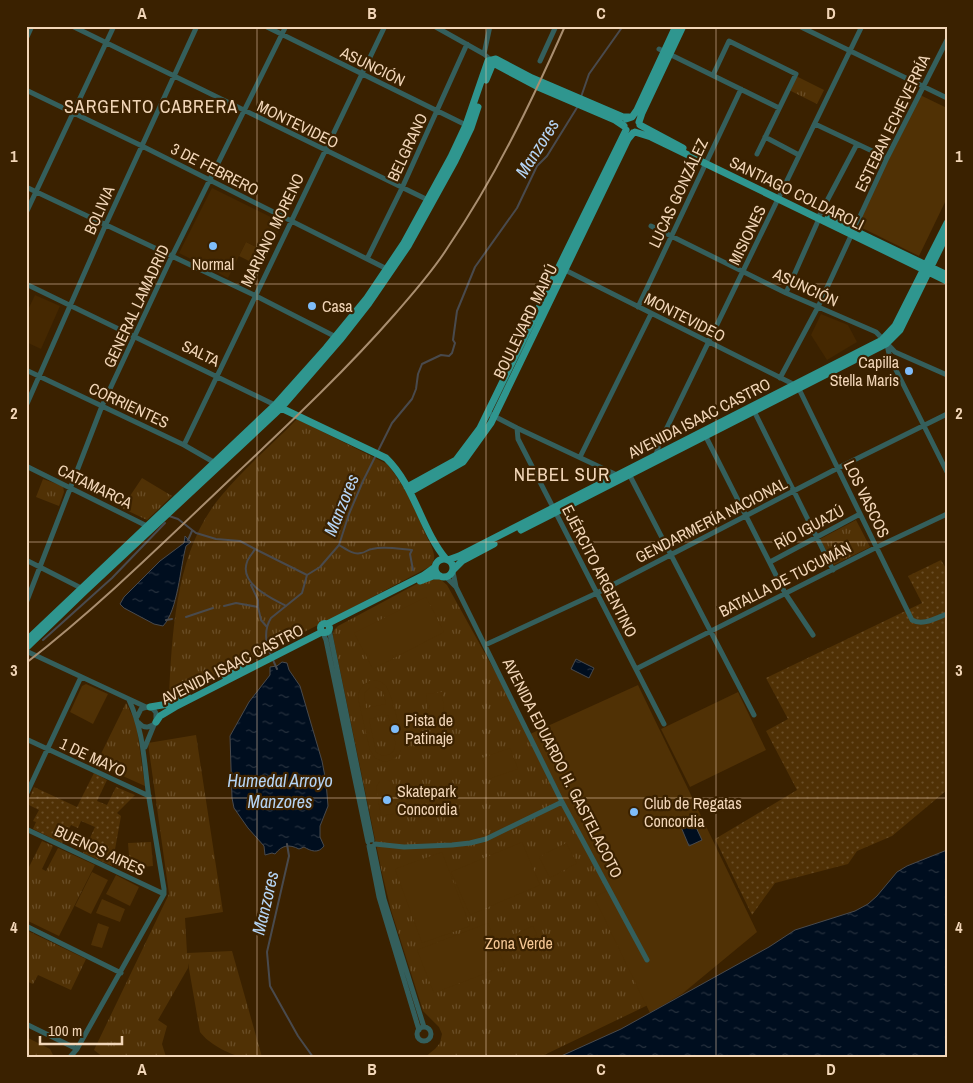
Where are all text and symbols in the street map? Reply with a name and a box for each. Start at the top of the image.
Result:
text: A [137,2,147,24]
text: B [367,2,377,24]
text: C [596,2,606,24]
text: D [826,2,836,24]
street label: ASUNCIÓN [336,40,409,91]
street label: ESTEBAN ECHEVERRÍA [849,50,935,195]
district label: SARGENTO CABRERA [64,94,238,119]
street label: MONTEVIDEO [254,95,342,153]
street label: BELGRANO [382,109,432,185]
water label: Manzores [509,114,565,182]
street label: LUCAS GONZÁLEZ [643,135,713,251]
street label: 3 DE FEBRERO [167,137,263,201]
text: 1 [10,145,18,167]
text: 1 [955,145,963,167]
street label: SANTIAGO COLDAROLI [726,151,868,235]
street label: MARIANO MORENO [235,169,309,291]
street label: BOLIVIA [79,182,120,238]
street label: MISIONES [723,201,771,269]
marker: Normal [207,240,219,252]
street label: GENERAL LAMADRID [98,241,174,371]
place label: Normal [192,253,234,275]
street label: BOULEVARD MAIPÚ [488,260,562,382]
street label: ASUNCIÓN [769,262,842,312]
street label: MONTEVIDEO [641,287,729,347]
place label: Casa [322,295,353,317]
marker: Casa [306,300,318,312]
street label: SALTA [178,334,224,372]
place label: Capilla Stella Maris [830,351,900,391]
marker: Capilla Stella Maris [903,365,915,377]
street label: AVENIDA ISAAC CASTRO [623,373,774,464]
street label: CORRIENTES [85,377,173,433]
text: 2 [10,402,18,424]
text: 2 [955,402,963,424]
street label: LOS VASCOS [839,457,895,542]
street label: CATAMARCA [54,458,136,514]
district label: NEBEL SUR [514,461,610,487]
water label: Manzores [317,470,365,540]
street label: GENDARMERÍA NACIONAL [631,472,791,568]
street label: RÍO IGUAZÚ [770,499,848,555]
street label: EJÉRCITO ARGENTINO [557,501,643,641]
street label: BATALLA DE TUCUMÁN [715,536,855,622]
street label: AVENIDA ISAAC CASTRO [156,619,307,710]
street label: AVENIDA EDUARDO H. GASTELACOTO [497,654,628,882]
text: 3 [10,659,18,681]
text: 3 [955,659,963,681]
place label: Pista de Patinaje [405,709,453,749]
marker: Pista de Patinaje [389,723,401,735]
street label: 1 DE MAYO [56,732,130,782]
water label: Humedal Arroyo Manzores [227,768,333,814]
place label: Skatepark Concordia [397,780,458,820]
place label: Club de Regatas Concordia [644,792,742,832]
marker: Skatepark Concordia [381,794,393,806]
marker: Club de Regatas Concordia [628,806,640,818]
street label: BUENOS AIRES [51,819,149,881]
water label: Manzores [246,869,284,937]
text: 4 [10,916,18,938]
text: 4 [955,916,963,938]
park label: Zona Verde [485,932,553,954]
scale bar [40,1013,122,1045]
text: 100 m [48,1020,82,1041]
text: A [137,1058,147,1080]
text: B [367,1058,377,1080]
text: C [596,1058,606,1080]
text: D [826,1058,836,1080]

